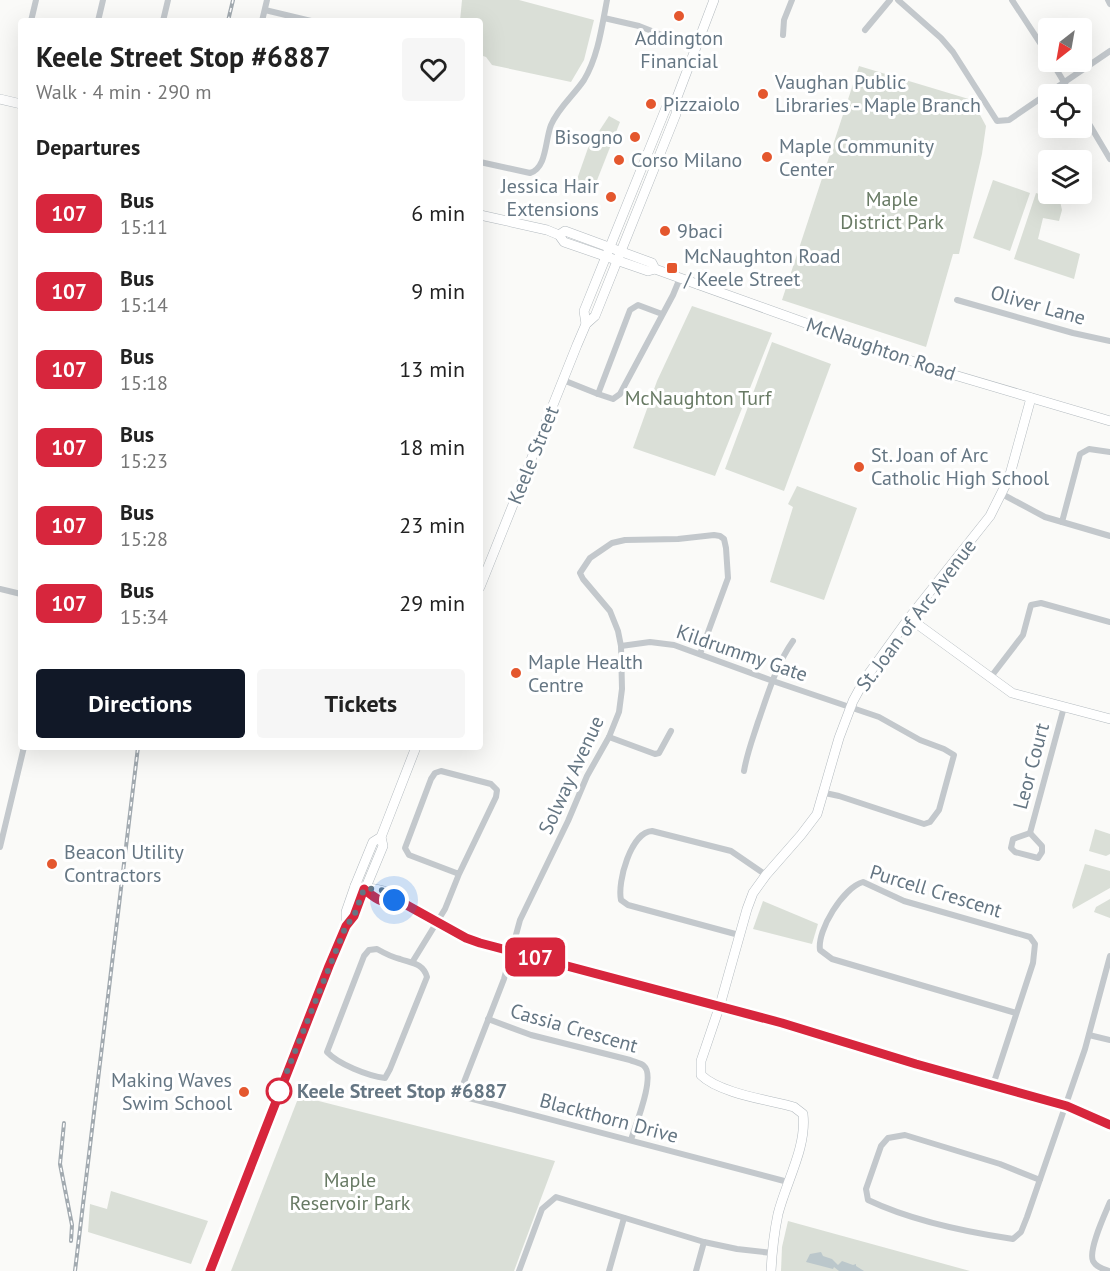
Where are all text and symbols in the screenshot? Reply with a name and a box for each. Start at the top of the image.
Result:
marker: Addington Financial [672,9,686,23]
north arrow [1038,18,1092,72]
map controls [1038,18,1092,204]
place label: Addington Financial [635,25,723,74]
text: Keele Street Stop #6887 [36,38,331,75]
button: heart [402,38,465,101]
place label: Vaughan Public Libraries - Maple Branch [774,69,981,118]
text: Walk · 4 min · 290 m [36,79,212,105]
button: locate [1038,84,1092,138]
marker: Vaughan Public Libraries - Maple Branch [756,87,770,101]
place label: Pizzaiolo [663,91,740,117]
marker: Pizzaiolo [644,97,658,111]
place label: Bisogno [554,124,623,150]
marker: Bisogno [628,130,642,144]
text: Departures [36,133,140,161]
place label: Maple Community Center [779,133,935,182]
place label: Corso Milano [631,147,742,173]
marker: Maple Community Center [760,150,774,164]
button: layers [1038,150,1092,204]
marker: Corso Milano [612,153,626,167]
place label: Jessica Hair Extensions [500,173,599,222]
text: Bus [120,186,154,214]
park label: Maple District Park [840,186,944,235]
marker: Jessica Hair Extensions [604,190,618,204]
text: 6 min [411,199,465,227]
text: 107 [51,200,87,227]
text: 15:11 [120,214,168,240]
place label: 9baci [677,218,723,244]
marker: 9baci [658,224,672,238]
place label: McNaughton Road / Keele Street [683,243,841,292]
marker: McNaughton Road / Keele Street [665,261,679,275]
text: Bus [120,264,154,292]
text: 9 min [411,277,465,305]
text: 107 [51,278,87,305]
street label: Oliver Lane [988,279,1088,331]
text: 15:14 [120,292,168,318]
street label: McNaughton Road [803,311,959,387]
text: Bus [120,342,154,370]
text: 13 min [399,355,465,383]
text: 107 [51,356,87,383]
text: 15:18 [120,370,168,396]
park label: McNaughton Turf [625,385,773,411]
street label: Keele Street [502,402,565,508]
text: Bus [120,420,154,448]
text: 18 min [399,433,465,461]
text: 107 [51,434,87,461]
place label: St. Joan of Arc Catholic High School [871,442,1049,491]
text: 15:23 [120,448,168,474]
marker: St. Joan of Arc Catholic High School [852,460,866,474]
text: Bus [120,498,154,526]
text: 23 min [399,511,465,539]
text: 107 [51,512,87,539]
text: 15:28 [120,526,168,552]
street label: St. Joan of Arc Avenue [850,534,982,696]
text: Bus [120,576,154,604]
text: 29 min [399,589,465,617]
text: 107 [51,590,87,617]
text: 15:34 [120,604,168,630]
street label: Kildrummy Gate [673,618,811,688]
place label: Maple Health Centre [528,649,643,698]
marker: Maple Health Centre [509,666,523,680]
button: Directions [36,669,245,738]
button: Tickets [257,669,465,738]
street label: Solway Avenue [532,712,610,838]
street label: Leor Court [1007,720,1055,812]
place label: Beacon Utility Contractors [64,839,184,888]
marker: Beacon Utility Contractors [45,857,59,871]
street label: Purcell Crescent [867,859,1005,923]
your location [379,885,409,915]
line badge: 107 [500,938,570,976]
text: 107 [517,944,553,971]
street label: Cassia Crescent [507,997,641,1059]
place label: Making Waves Swim School [111,1067,232,1116]
marker: Keele Street Stop #6887 [266,1078,292,1104]
place label: Keele Street Stop #6887 [297,1078,507,1104]
marker: Making Waves Swim School [237,1085,251,1099]
street label: Blackthorn Drive [537,1087,681,1149]
park label: Maple Reservoir Park [290,1167,411,1216]

